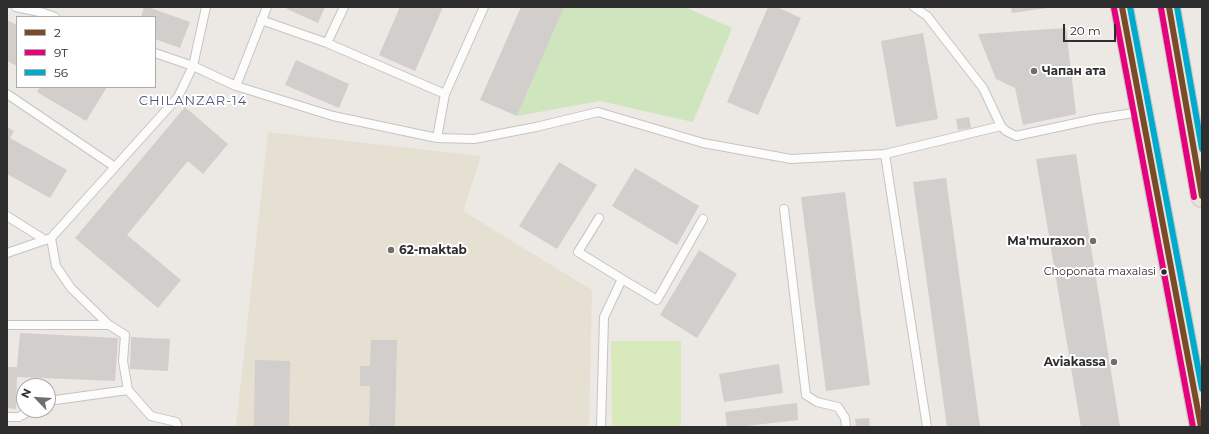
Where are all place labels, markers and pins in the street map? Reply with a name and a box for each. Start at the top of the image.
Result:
place label: Чапан ата [1042,64,1106,78]
marker: Чапан ата [1029,66,1039,76]
place label: Ma'muraxon [1007,234,1085,248]
marker: Ma'muraxon [1088,236,1098,246]
place label: 62-maktab [399,243,467,257]
marker: 62-maktab [386,245,396,255]
place label: Choponata maxalasi [1044,265,1156,279]
marker: Choponata maxalasi [1159,267,1169,277]
place label: Aviakassa [1044,355,1106,369]
marker: Aviakassa [1109,357,1119,367]

